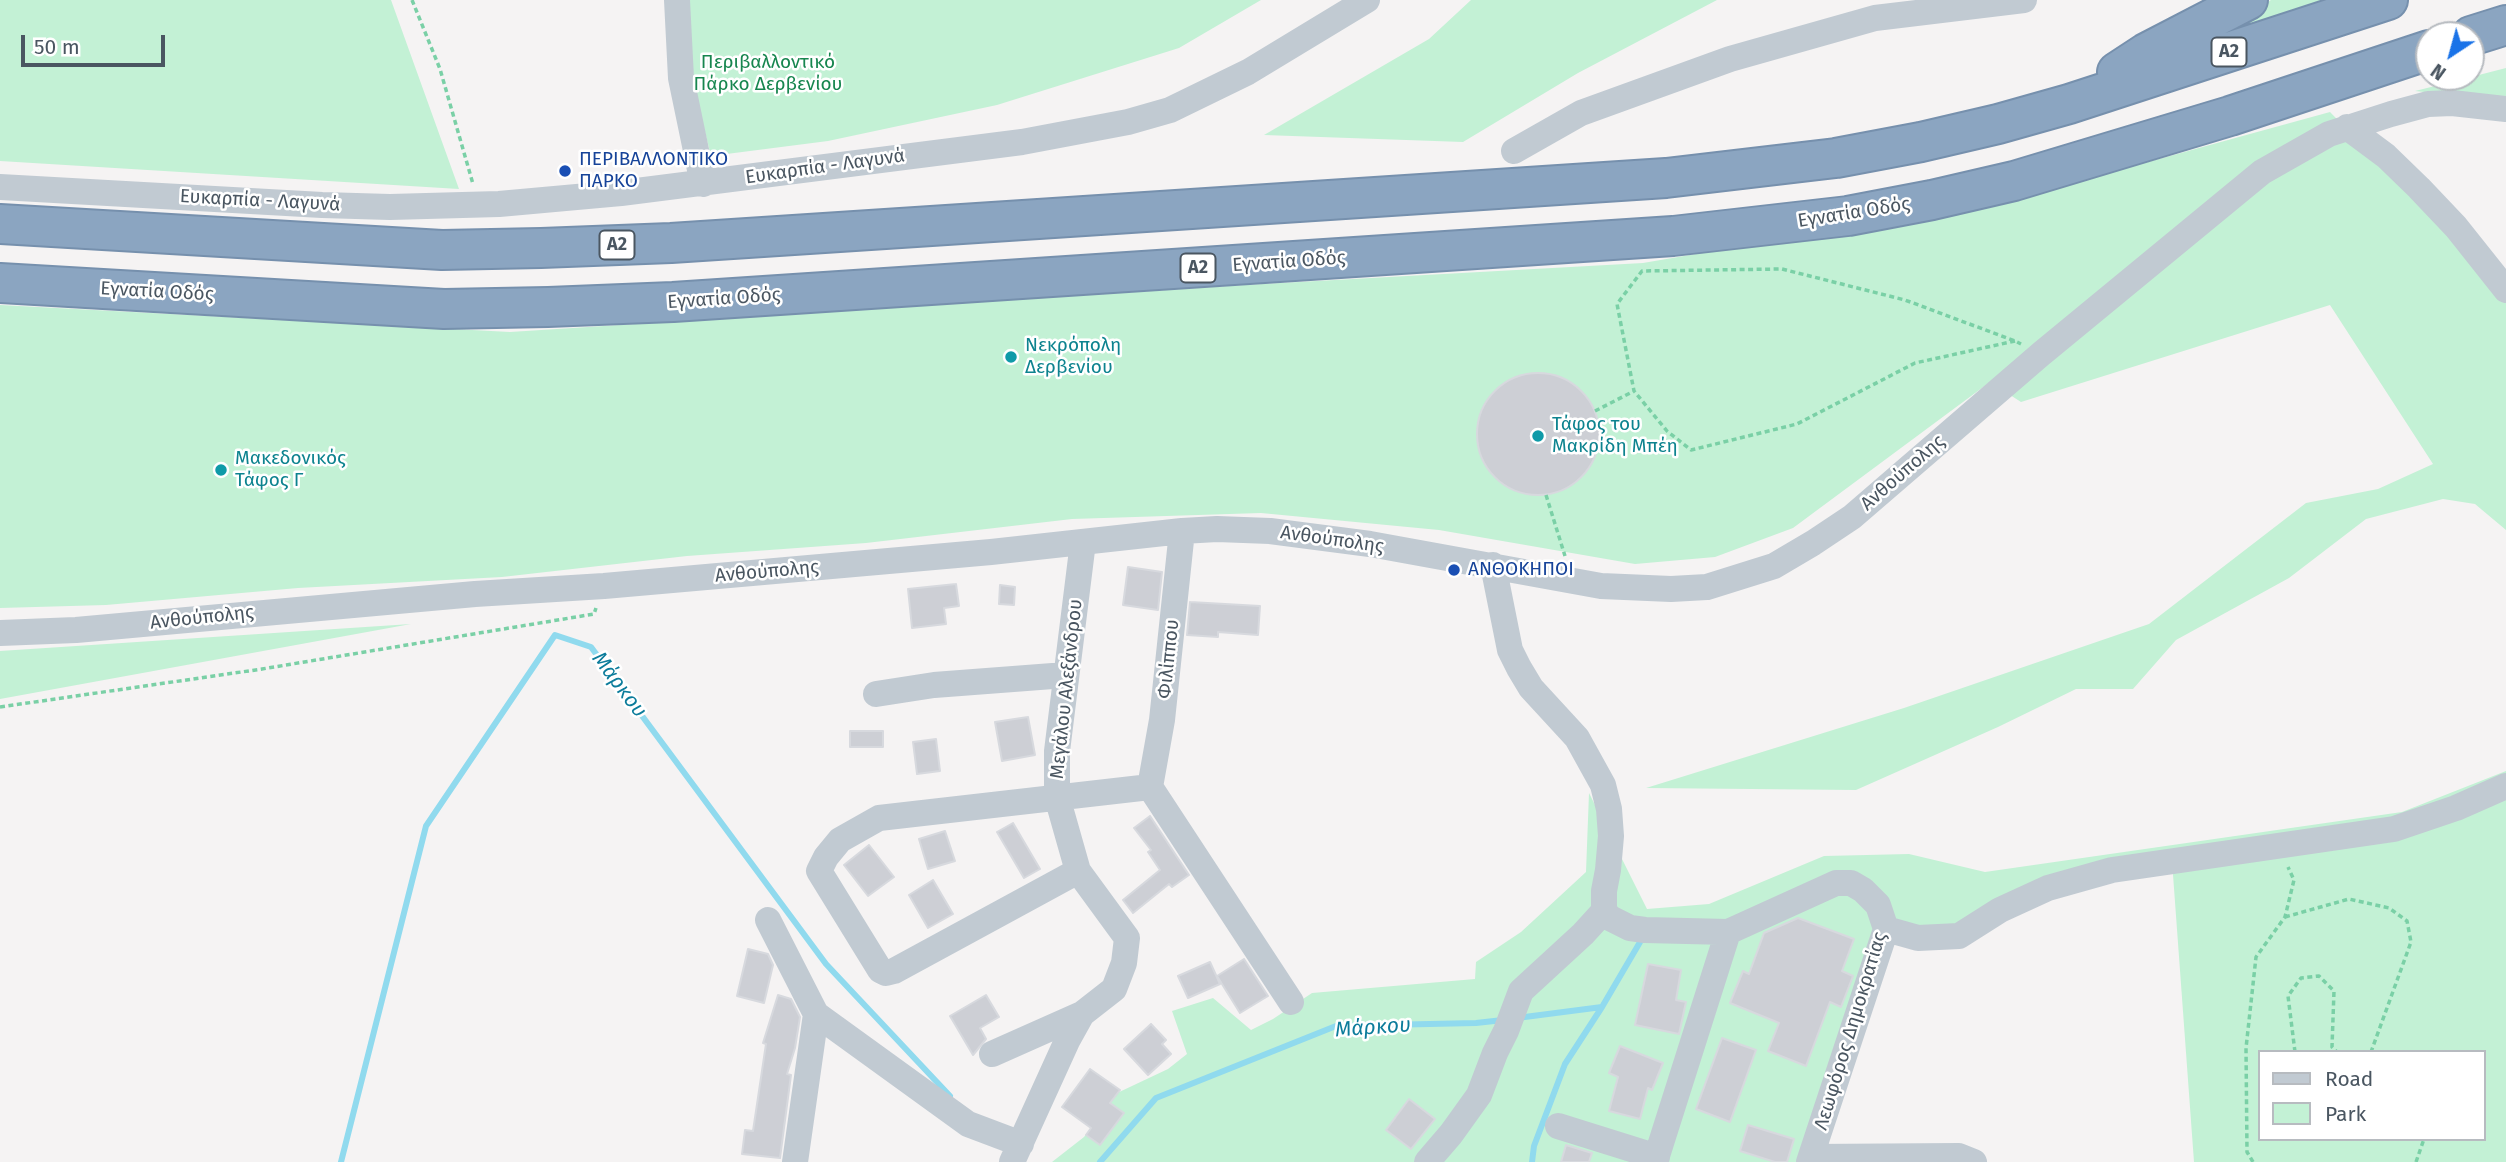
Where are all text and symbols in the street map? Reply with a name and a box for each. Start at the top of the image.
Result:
scale bar [24,21,168,65]
north arrow [2415,21,2485,91]
text: 50 m [34,34,80,60]
road number: Α2 [2212,38,2246,66]
park label: Περιβαλλοντικό Πάρκο Δερβενίου [694,52,842,96]
text: N [2427,59,2450,85]
street label: Ευκαρπία - Λαγυνά [744,145,906,189]
place label: ΠΕΡΙΒΑΛΛΟΝΤΙΚΟ ΠΑΡΚΟ [579,149,728,193]
marker: ΠΕΡΙΒΑΛΛΟΝΤΙΚΟ ΠΑΡΚΟ [557,163,573,179]
street label: Ευκαρπία - Λαγυνά [179,185,341,217]
street label: Εγνατία Οδός [1796,193,1912,233]
road number: Α2 [600,230,634,260]
street label: Εγνατία Οδός [1232,247,1346,277]
road number: Α2 [1180,254,1216,282]
street label: Εγνατία Οδός [100,278,214,306]
street label: Εγνατία Οδός [667,284,781,314]
place label: Νεκρόπολη Δερβενίου [1025,335,1121,379]
marker: Νεκρόπολη Δερβενίου [1003,349,1019,365]
place label: Τάφος του Μακρίδη Μπέη [1552,414,1678,458]
marker: Τάφος του Μακρίδη Μπέη [1530,428,1546,444]
street label: Ανθούπολης [1856,430,1950,516]
place label: Μακεδονικός Τάφος Γ [235,448,346,492]
marker: Μακεδονικός Τάφος Γ [213,462,229,478]
street label: Ανθούπολης [1279,521,1385,559]
street label: Ανθούπολης [714,556,820,588]
place label: ΑΝΘΟΚΗΠΟΙ [1468,559,1574,581]
marker: ΑΝΘΟΚΗΠΟΙ [1446,562,1462,578]
street label: Μεγάλου Αλεξάνδρου [1046,598,1088,780]
street label: Ανθούπολης [149,601,255,635]
street label: Φιλίππου [1153,618,1185,700]
water label: Μάρκου [586,647,652,723]
street label: Λεωφόρος Δημοκρατίας [1810,929,1892,1133]
water label: Μάρκου [1334,1013,1412,1043]
legend [2258,1050,2485,1141]
text: Road [2325,1066,2373,1092]
text: Park [2325,1101,2366,1127]

